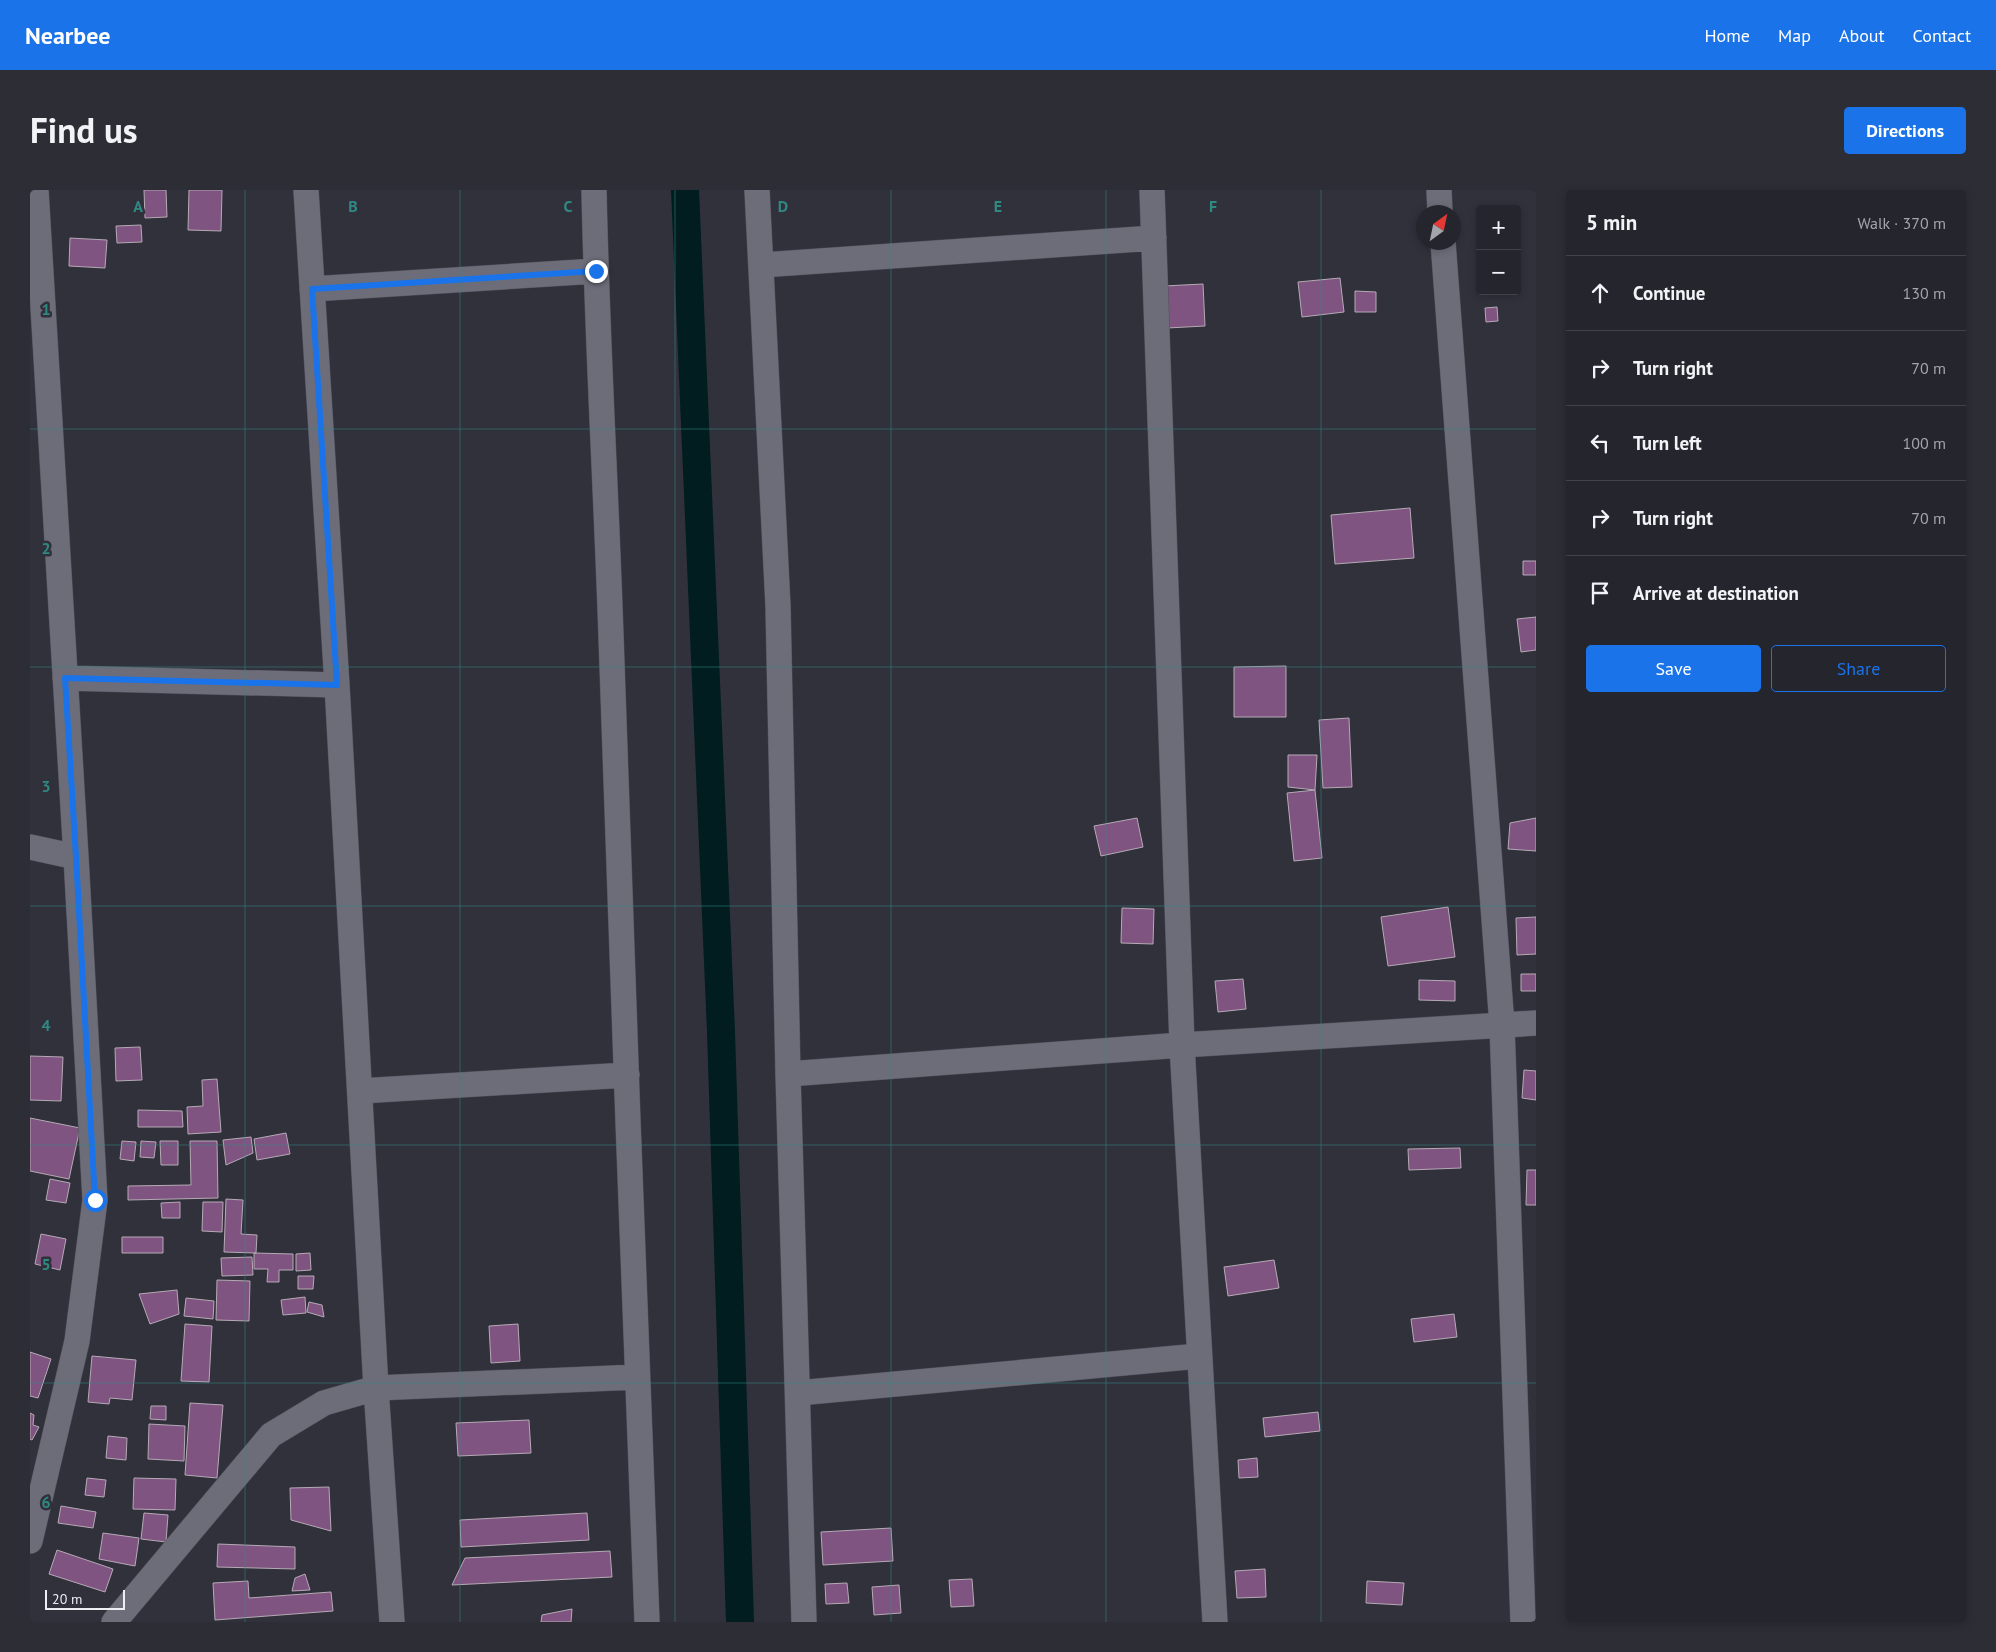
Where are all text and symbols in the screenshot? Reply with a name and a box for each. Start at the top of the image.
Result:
text: Nearbee [25,20,110,51]
text: Home [1704,24,1750,47]
text: Map [1778,24,1811,47]
text: About [1839,24,1885,47]
text: Contact [1913,24,1971,47]
text: Find us [30,107,138,153]
button: Directions [1844,107,1966,154]
text: A [133,196,143,216]
text: B [348,196,358,216]
text: C [564,196,573,216]
text: D [778,196,788,216]
text: E [994,196,1002,216]
text: F [1209,196,1217,216]
north arrow [1416,205,1461,250]
map controls [1476,205,1521,295]
button: + [1476,205,1521,250]
text: 5 min [1586,209,1637,236]
text: Walk · 370 m [1857,213,1946,233]
button: − [1476,250,1521,295]
route end [585,260,608,283]
icon: ahead [1586,279,1614,307]
text: Continue [1633,281,1705,305]
text: 130 m [1903,283,1946,303]
text: 1 [41,299,51,319]
icon: right [1586,354,1614,382]
text: Turn right [1633,356,1713,380]
text: 70 m [1911,358,1946,378]
icon: left [1586,429,1614,457]
text: Turn left [1633,431,1702,455]
text: 100 m [1903,433,1946,453]
icon: right [1586,504,1614,532]
text: Turn right [1633,506,1713,530]
text: 70 m [1911,508,1946,528]
text: 2 [41,538,51,558]
icon: arrive [1586,579,1614,607]
text: Arrive at destination [1633,581,1799,605]
button: Save [1586,645,1761,692]
button: Share [1771,645,1946,692]
text: 3 [41,776,51,796]
text: 4 [41,1015,51,1035]
route start [84,1189,107,1212]
text: 5 [41,1254,51,1274]
text: 6 [41,1492,51,1512]
scale bar [45,1587,125,1610]
text: 20 m [52,1590,82,1608]

